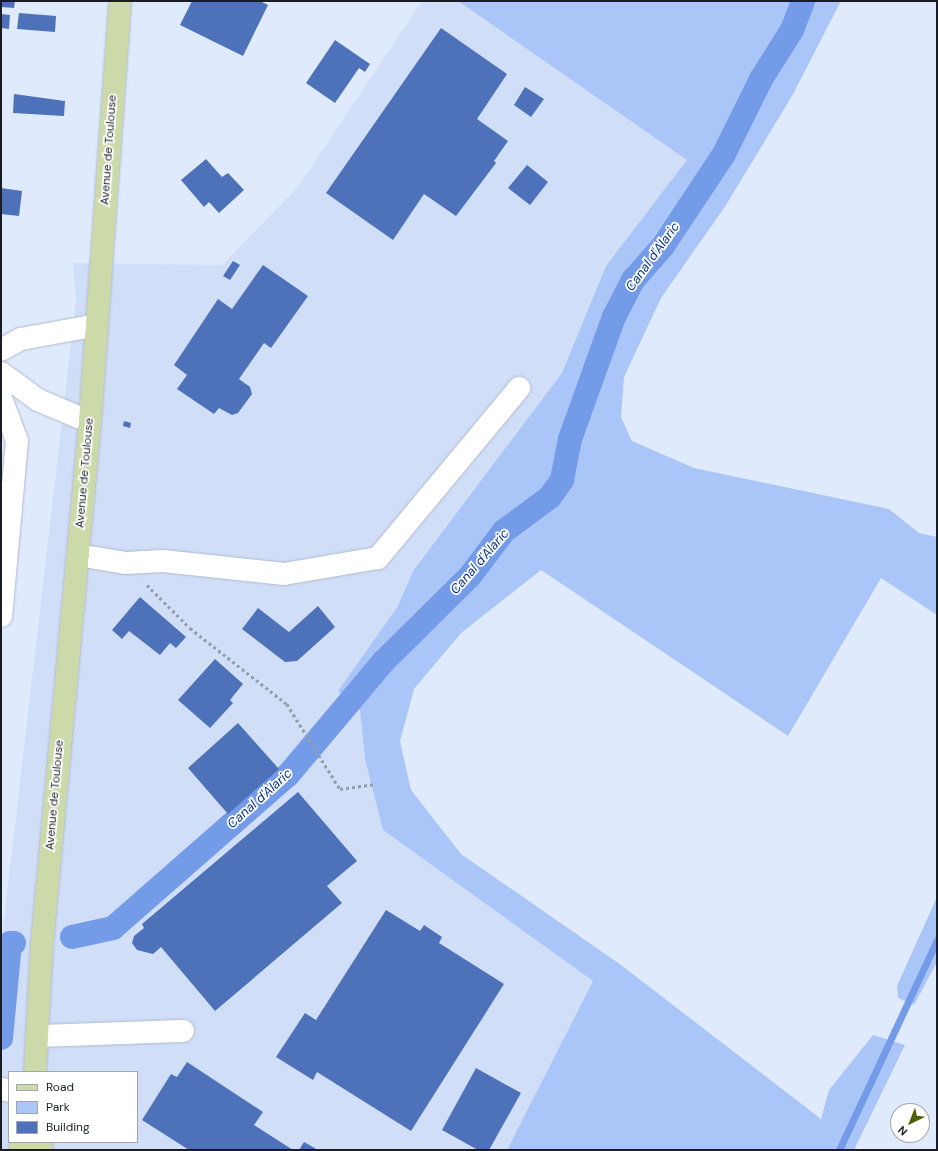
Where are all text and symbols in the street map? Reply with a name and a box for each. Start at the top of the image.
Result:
street label: Avenue de Toulouse [98,94,120,206]
water label: Canal d'Alaric [623,219,683,295]
street label: Avenue de Toulouse [73,417,97,529]
water label: Canal d'Alaric [447,526,513,598]
street label: Avenue de Toulouse [43,739,67,851]
water label: Canal d'Alaric [224,766,296,832]
legend [8,1071,138,1143]
text: Road [46,1079,74,1095]
text: Park [46,1099,70,1115]
north arrow [890,1103,930,1143]
text: Building [46,1119,90,1135]
text: N [895,1123,910,1139]

